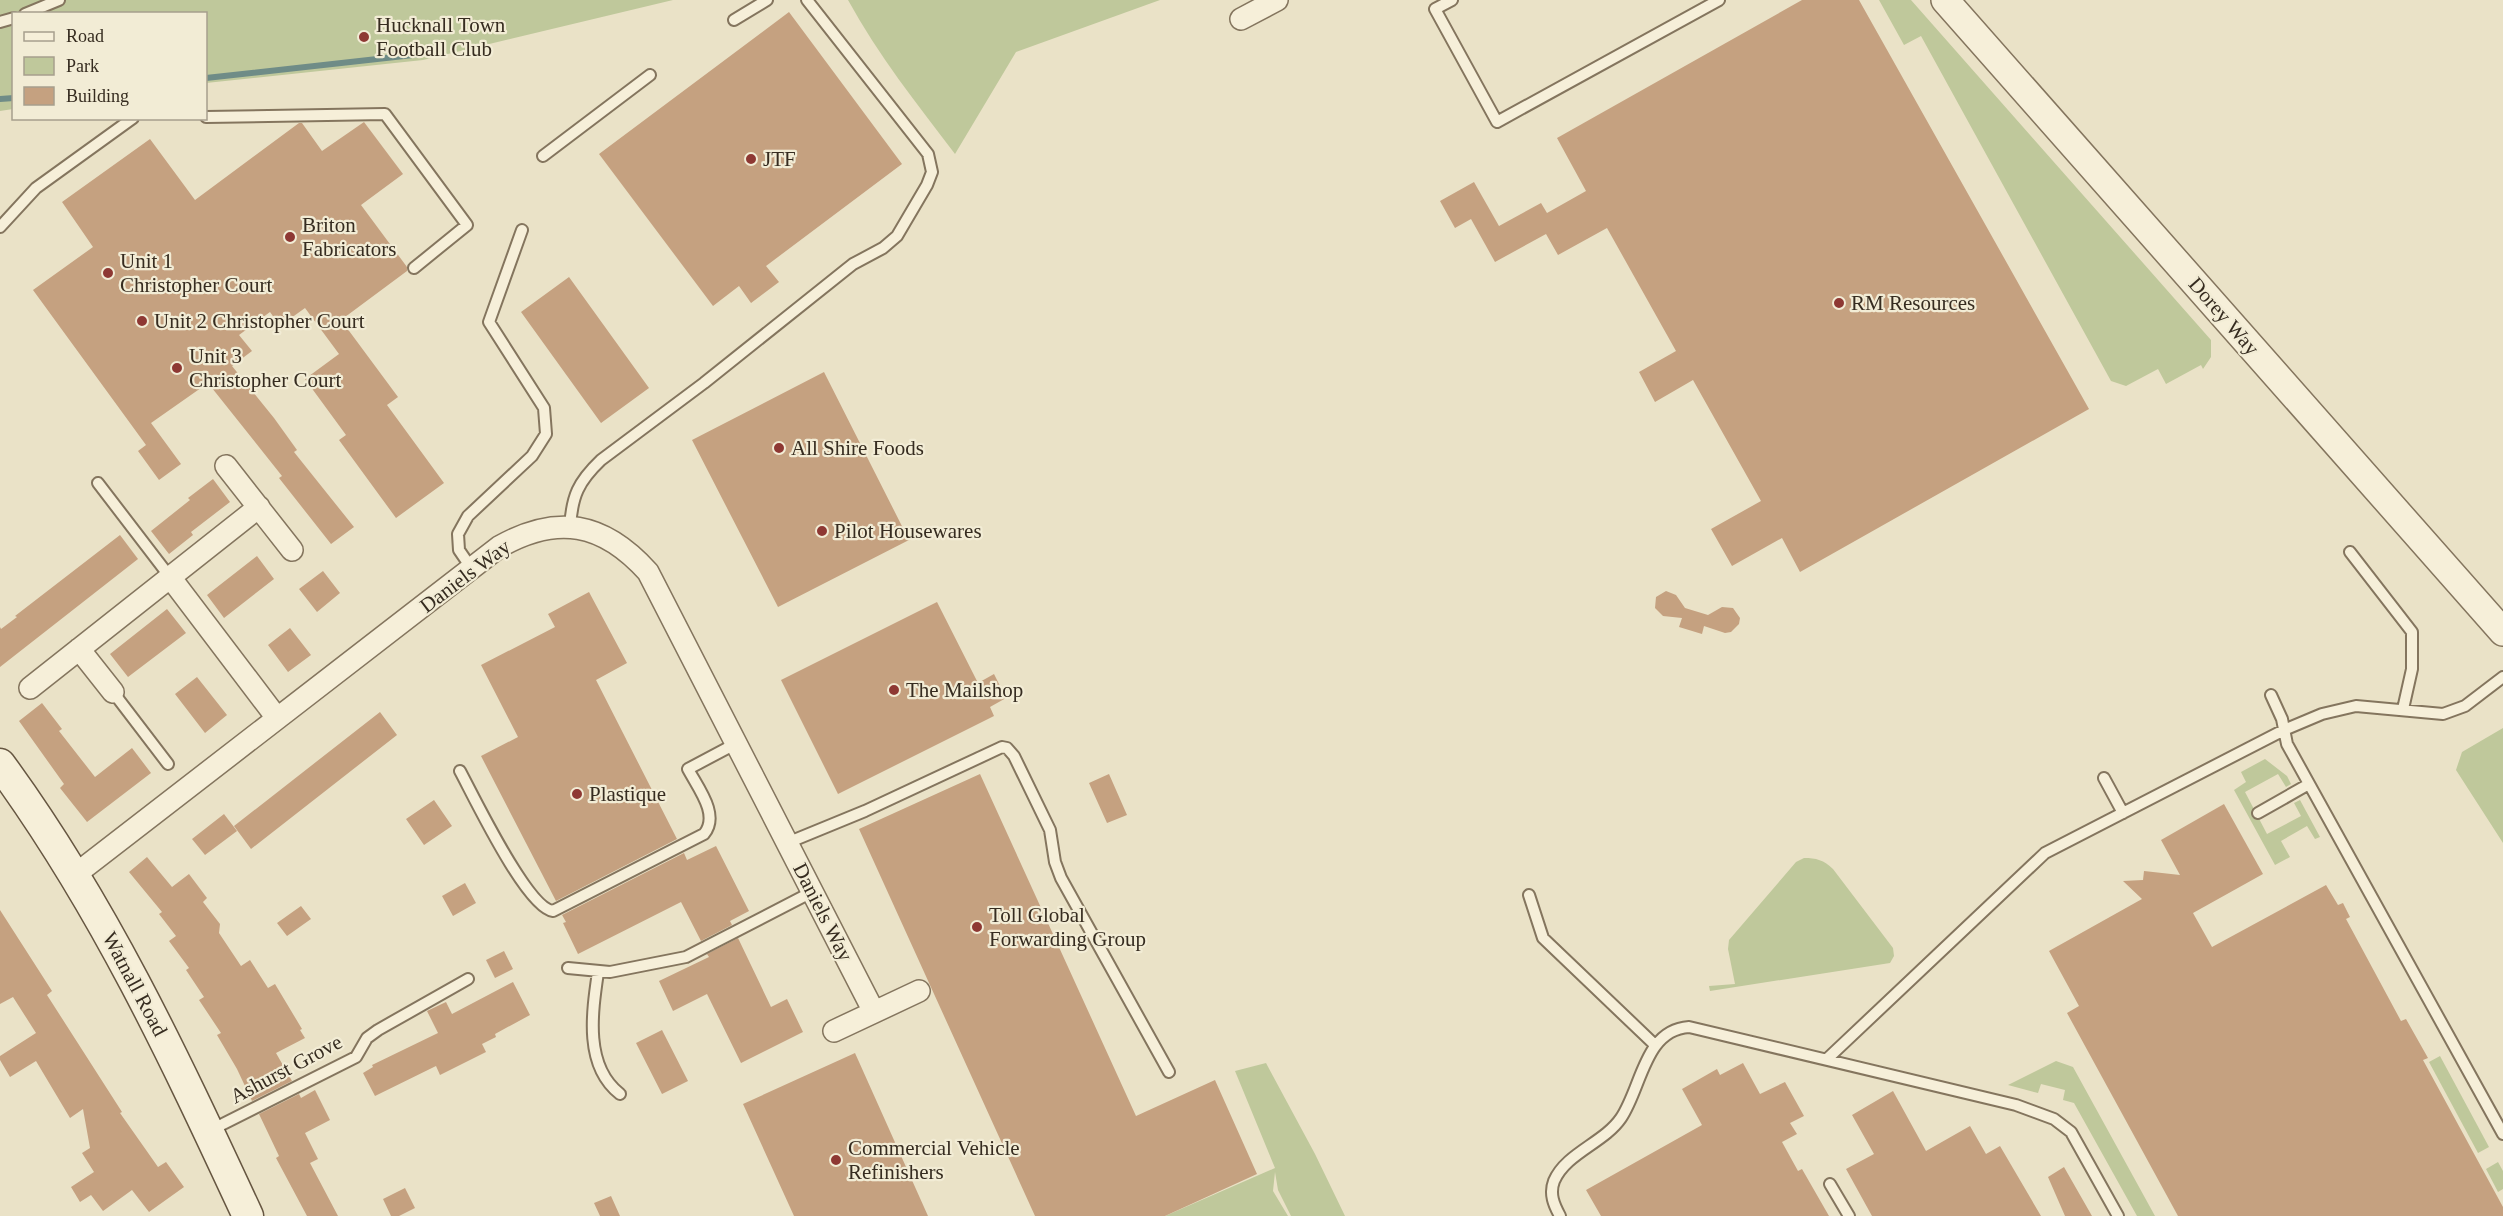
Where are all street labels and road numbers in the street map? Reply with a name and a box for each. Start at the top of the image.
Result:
street label: Dorey Way [2184,272,2265,360]
street label: Daniels Way [415,534,515,618]
street label: Daniels Way [788,859,858,966]
street label: Watnall Road [98,928,173,1041]
street label: Ashurst Grove [226,1030,346,1108]

